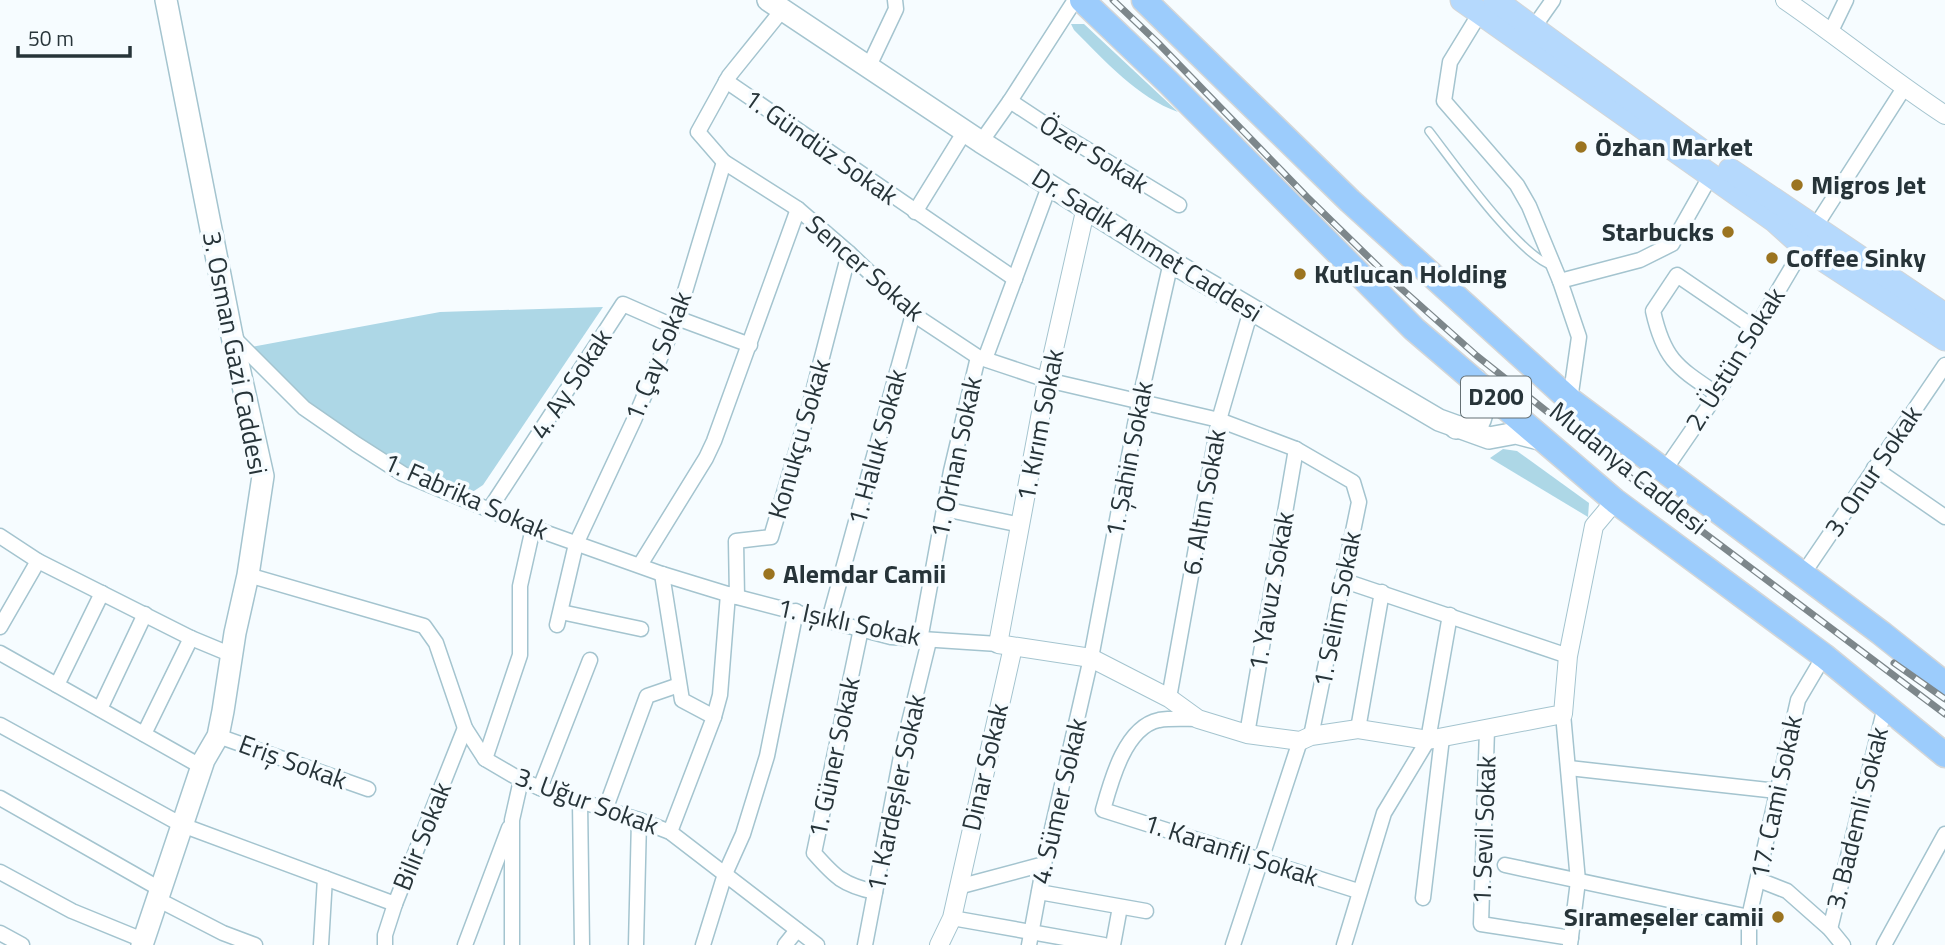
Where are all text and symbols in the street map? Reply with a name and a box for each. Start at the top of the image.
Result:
scale bar [18,14,130,58]
text: 50 m [28,22,74,54]
street label: 1. Gündüz Sokak [736,79,906,214]
street label: Özer Sokak [1032,105,1157,203]
place label: Özhan Market [1595,127,1753,166]
marker: Özhan Market [1573,139,1589,155]
street label: Dr. Sadık Ahmet Caddesi [1025,158,1270,331]
place label: Migros Jet [1811,165,1926,204]
marker: Migros Jet [1789,177,1805,193]
street label: Sencer Sokak [797,205,933,330]
place label: Starbucks [1602,212,1714,251]
marker: Starbucks [1720,224,1736,240]
street label: 3. Osman Gazi Caddesi [193,228,278,478]
place label: Coffee Sinky [1786,238,1926,277]
marker: Coffee Sinky [1764,250,1780,266]
place label: Kutlucan Holding [1314,254,1507,293]
marker: Kutlucan Holding [1292,266,1308,282]
street label: 2. Üstün Sokak [1675,279,1794,438]
street label: 1. Çay Sokak [614,285,701,427]
street label: 4. Ay Sokak [520,321,621,447]
street label: 1. Kırım Sokak [1006,345,1073,504]
street label: Konukçu Sokak [757,354,840,523]
street label: 1. Haluk Sokak [837,364,916,529]
street label: 1. Orhan Sokak [919,372,992,541]
road number: D200 [1461,376,1531,418]
street label: 1. Şahin Sokak [1094,378,1163,540]
street label: Mudanya Caddesi [1541,392,1716,543]
street label: 3. Onur Sokak [1814,397,1931,544]
street label: 6. Altın Sokak [1171,426,1236,578]
street label: 1. Fabrika Sokak [377,442,555,549]
street label: 1. Yavuz Sokak [1237,508,1304,673]
street label: 1. Selim Sokak [1302,528,1371,690]
place label: Alemdar Camii [783,554,946,593]
marker: Alemdar Camii [761,566,777,582]
street label: 1. Işıklı Sokak [774,587,924,656]
street label: 1. Güner Sokak [797,673,870,841]
street label: 1. Kardeşler Sokak [856,691,935,895]
street label: Dinar Sokak [951,699,1018,835]
street label: 17. Cami Sokak [1739,711,1812,882]
street label: 4. Sümer Sokak [1020,714,1097,888]
street label: 3. Bademli Sokak [1815,723,1898,913]
street label: Eriş Sokak [234,724,353,799]
street label: 1. Sevil Sokak [1461,755,1506,905]
street label: 3. Uğur Sokak [510,757,664,844]
street label: Bilir Sokak [382,776,461,896]
street label: 1. Karanfil Sokak [1139,803,1323,896]
place label: Sırameşeler camii [1564,897,1764,936]
marker: Sırameşeler camii [1770,909,1786,925]

